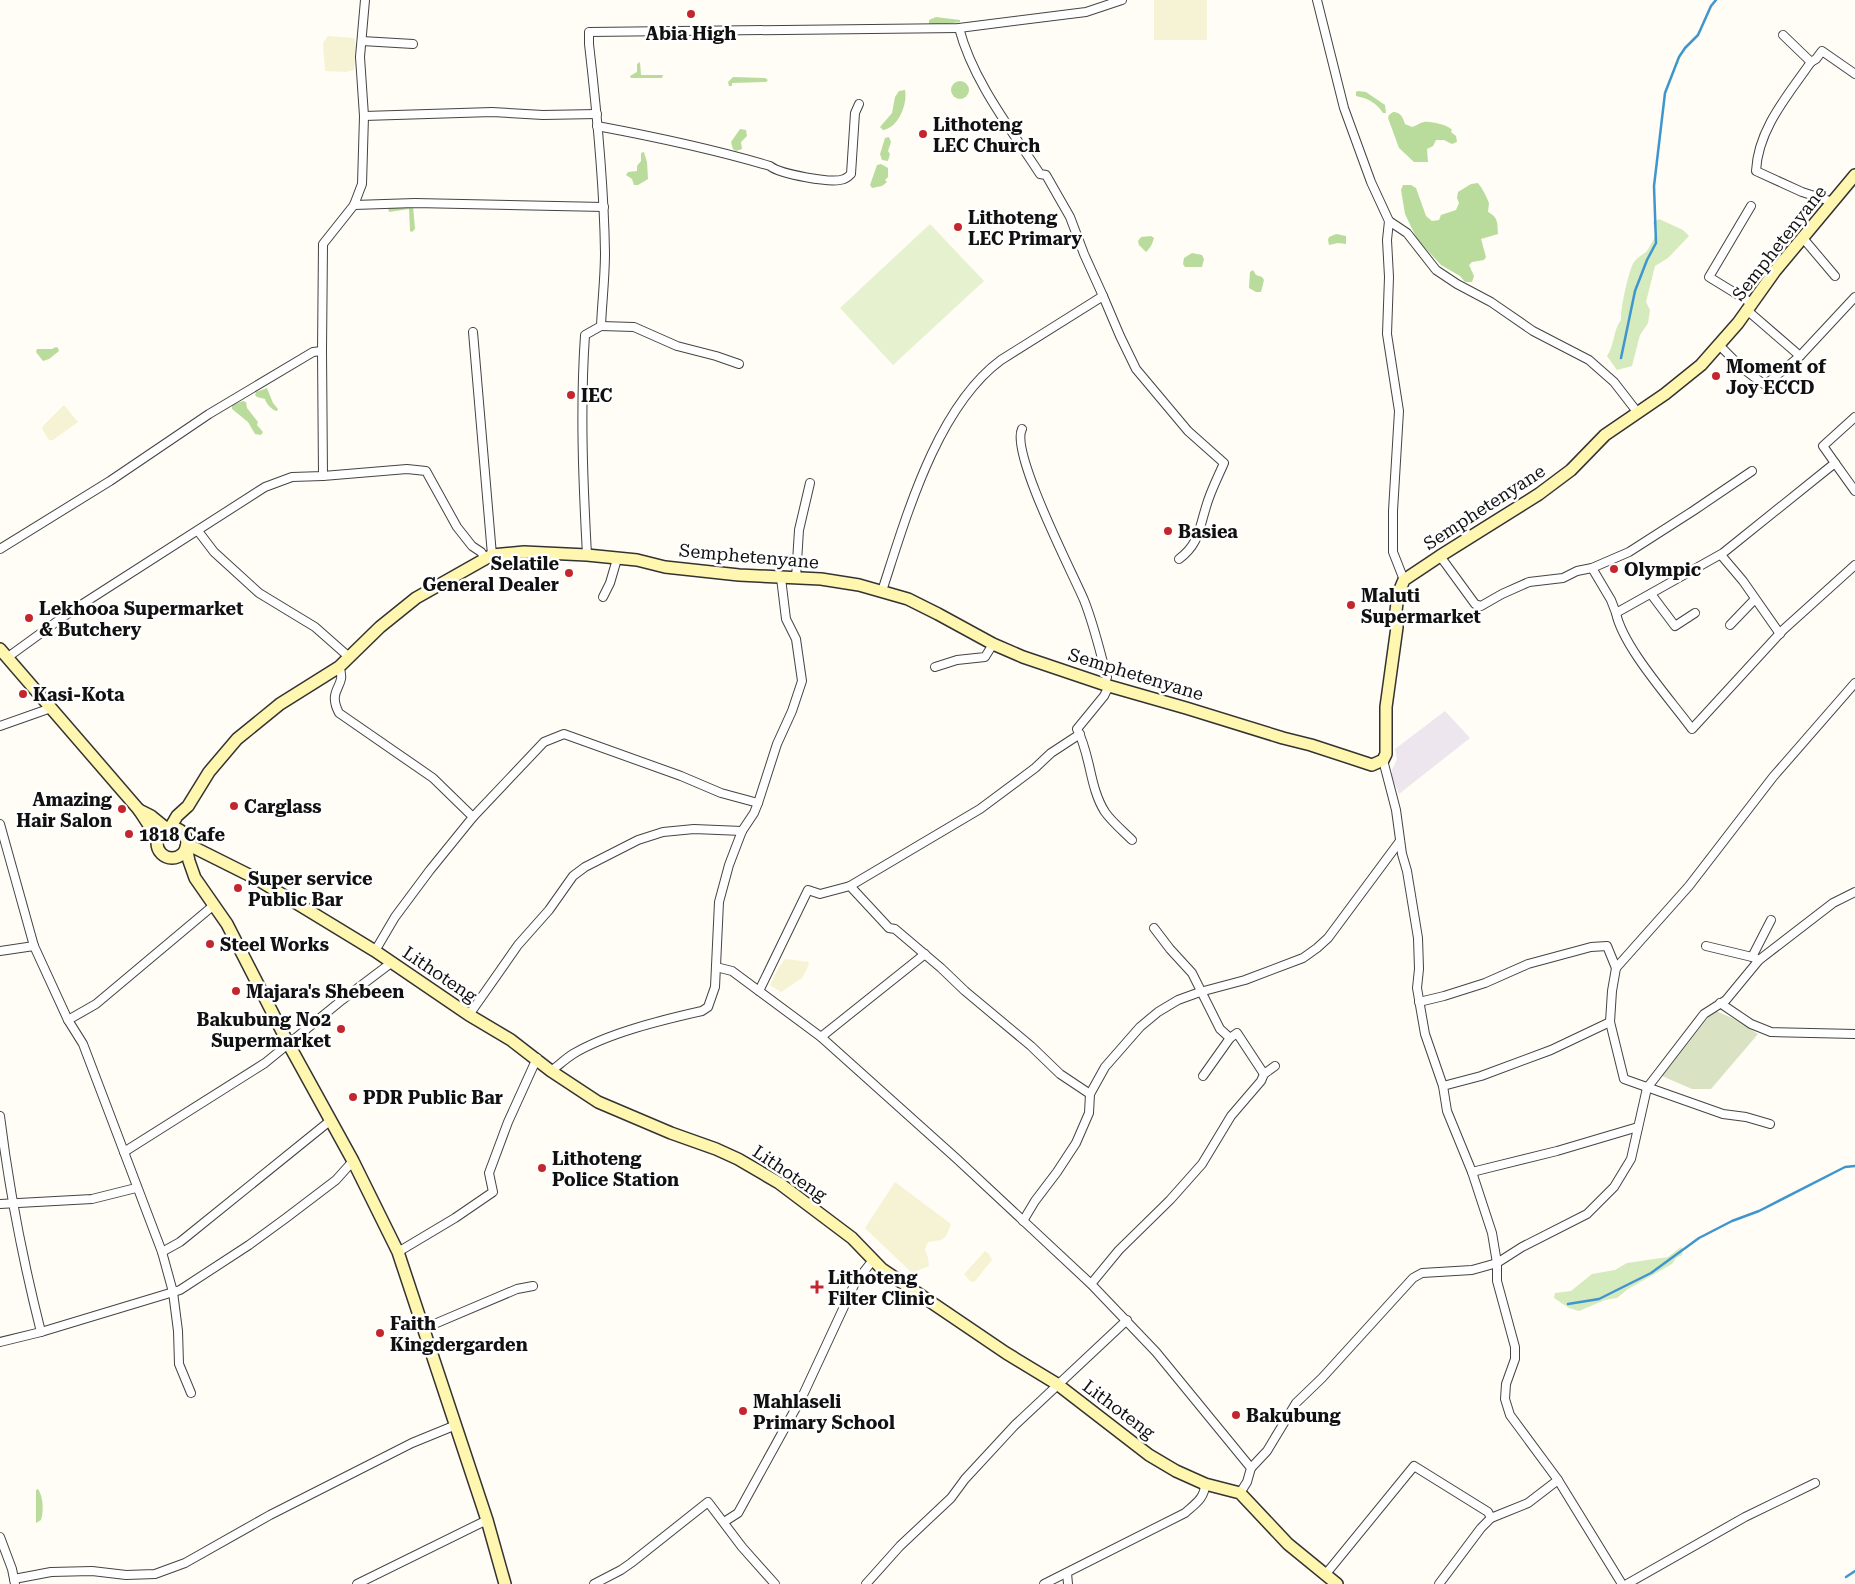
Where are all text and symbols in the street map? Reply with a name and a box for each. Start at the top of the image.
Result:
marker: Abia High [685,8,697,20]
place label: Abia High [646,23,736,44]
place label: Lithoteng LEC Church [933,114,1040,156]
marker: Lithoteng LEC Church [917,128,929,140]
street label: Semphetenyane [1727,181,1831,305]
place label: Lithoteng LEC Primary [968,207,1082,249]
marker: Lithoteng LEC Primary [952,221,964,233]
place label: Moment of Joy ECCD [1726,356,1827,398]
marker: Moment of Joy ECCD [1710,370,1722,382]
place label: IEC [581,385,613,406]
marker: IEC [565,389,577,401]
street label: Semphetenyane [1419,460,1549,554]
place label: Basiea [1178,521,1238,542]
marker: Basiea [1162,525,1174,537]
street label: Semphetenyane [678,539,820,573]
place label: Selatile General Dealer [422,553,559,595]
place label: Olympic [1624,559,1701,580]
marker: Olympic [1608,563,1620,575]
marker: Selatile General Dealer [563,567,575,579]
place label: Maluti Supermarket [1361,585,1481,627]
place label: Lekhooa Supermarket & Butchery [39,598,243,640]
marker: Maluti Supermarket [1345,599,1357,611]
marker: Lekhooa Supermarket & Butchery [23,612,35,624]
street label: Semphetenyane [1066,643,1206,705]
place label: Kasi-Kota [33,684,125,705]
marker: Kasi-Kota [17,688,29,700]
place label: Amazing Hair Salon [16,789,113,831]
place label: Carglass [244,796,322,817]
marker: Carglass [228,800,240,812]
marker: Amazing Hair Salon [116,803,128,815]
place label: 1818 Cafe [139,824,225,845]
marker: 1818 Cafe [123,828,135,840]
place label: Super service Public Bar [248,868,373,910]
marker: Super service Public Bar [232,882,244,894]
place label: Steel Works [220,934,329,955]
marker: Steel Works [204,938,216,950]
street label: Lithoteng [399,942,482,1007]
place label: Majara's Shebeen [246,981,404,1002]
marker: Majara's Shebeen [230,985,242,997]
place label: Bakubung No2 Supermarket [197,1009,331,1051]
marker: Bakubung No2 Supermarket [335,1023,347,1035]
place label: PDR Public Bar [363,1087,503,1108]
marker: PDR Public Bar [347,1091,359,1103]
street label: Lithoteng [749,1141,832,1206]
place label: Lithoteng Police Station [552,1148,679,1190]
marker: Lithoteng Police Station [536,1162,548,1174]
place label: Lithoteng Filter Clinic [828,1267,935,1309]
marker: Lithoteng Filter Clinic [810,1280,824,1294]
place label: Faith Kingdergarden [390,1313,528,1355]
marker: Faith Kingdergarden [374,1327,386,1339]
street label: Lithoteng [1079,1375,1160,1443]
place label: Mahlaseli Primary School [753,1391,895,1433]
marker: Mahlaseli Primary School [737,1405,749,1417]
place label: Bakubung [1246,1405,1341,1426]
marker: Bakubung [1230,1409,1242,1421]

